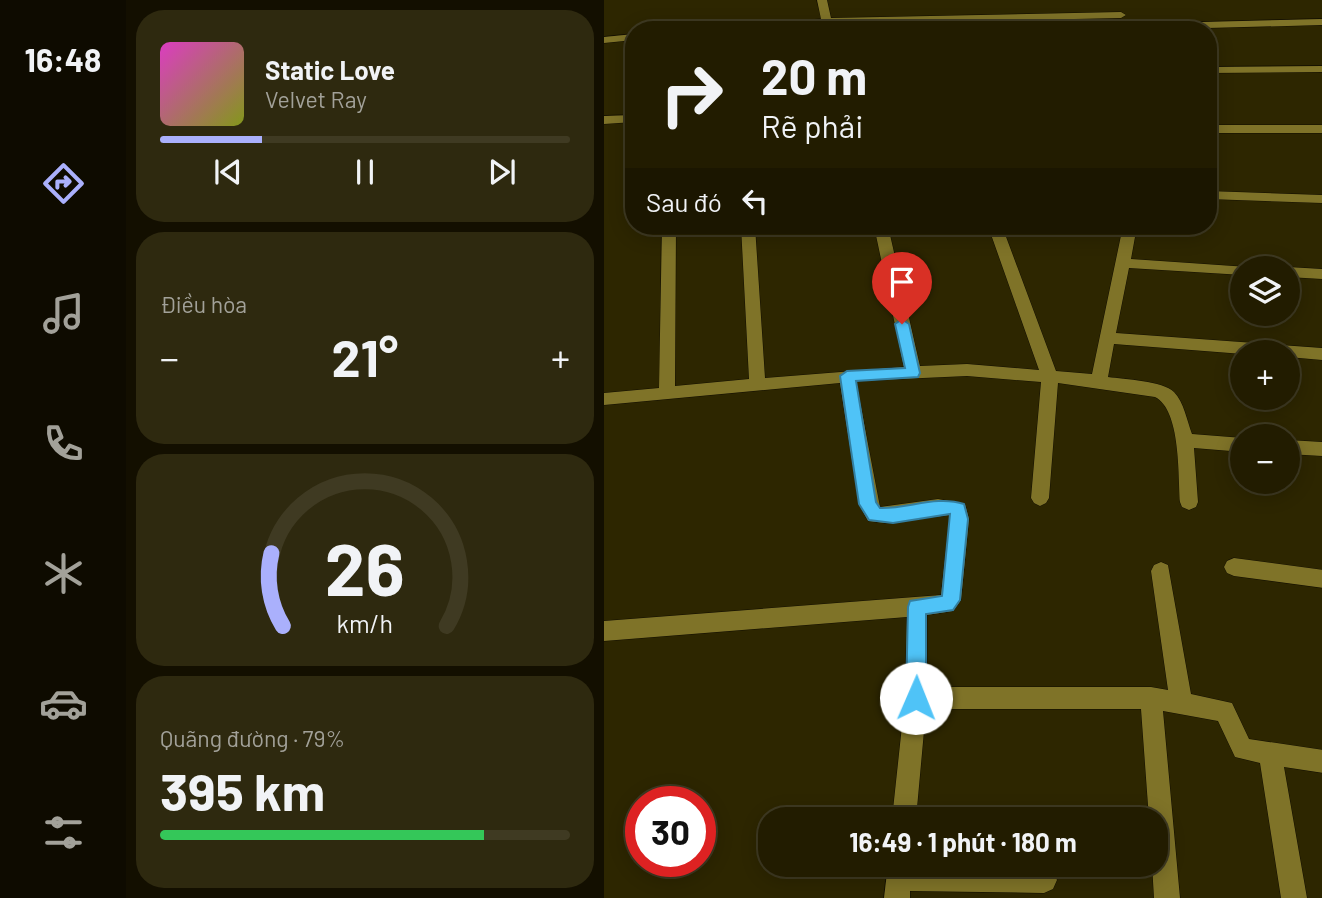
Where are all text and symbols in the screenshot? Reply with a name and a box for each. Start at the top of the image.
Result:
text: 16:48 [25,40,101,78]
text: 20 m [761,46,867,105]
icon: right [646,49,737,140]
text: Static Love [265,54,395,85]
text: Velvet Ray [265,85,367,113]
text: Rẽ phải [761,106,863,144]
icon: previous [209,153,247,191]
icon: pause [346,153,384,191]
icon: next [483,153,521,191]
icon: directions [39,159,88,208]
icon: left [736,182,774,220]
text: Sau đó [646,186,722,217]
pin [872,252,932,324]
map controls [1230,256,1300,494]
button: layers [1230,256,1300,326]
icon: arrive [883,263,921,301]
icon: music [39,289,88,338]
text: Điều hòa [160,290,247,318]
text: 21° [332,325,398,387]
text: − [160,334,179,380]
text: + [551,334,570,380]
button: + [1230,340,1300,410]
icon: phone [39,419,88,468]
button: − [1230,424,1300,494]
text: 26 [325,523,405,611]
icon: climate [39,549,88,598]
text: km/h [337,608,393,638]
position arrow [879,661,953,735]
icon: car [39,679,88,728]
text: Quãng đường · 79% [160,724,345,752]
text: 395 km [160,759,325,821]
speed limit sign: 30 [625,786,716,877]
icon: filters [39,808,88,857]
text: 16:49 · 1 phút · 180 m [849,826,1077,857]

